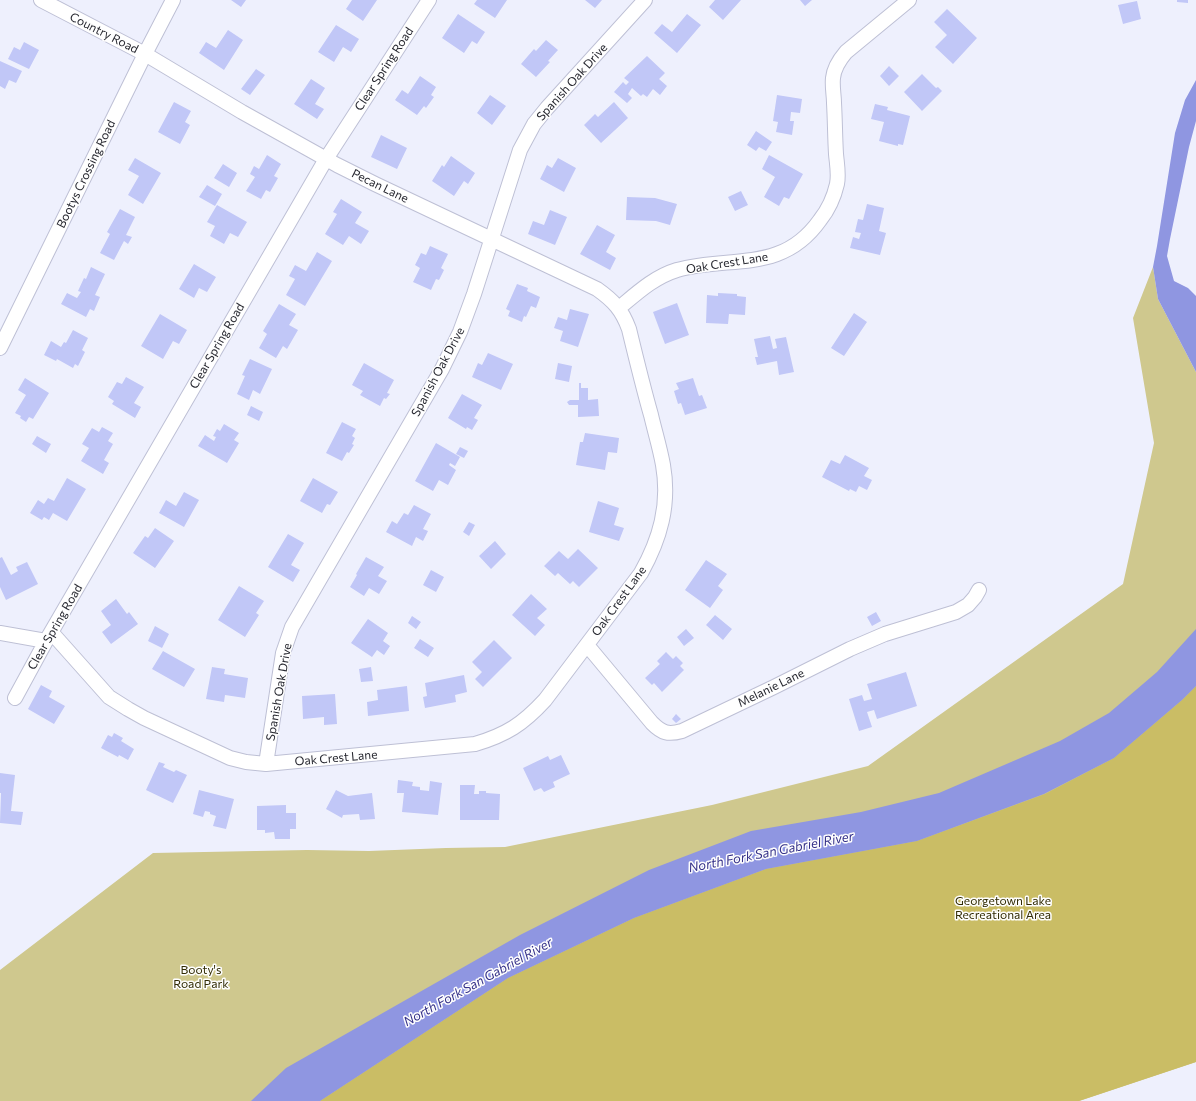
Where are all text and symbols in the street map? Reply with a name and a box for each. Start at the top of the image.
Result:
street label: Country Road [67,10,141,56]
street label: Clear Spring Road [352,25,416,113]
street label: Spanish Oak Drive [534,40,610,124]
street label: Bootys Crossing Road [54,118,118,230]
street label: Pecan Lane [349,166,411,206]
street label: Oak Crest Lane [685,249,769,277]
street label: Clear Spring Road [187,301,247,391]
street label: Spanish Oak Drive [408,325,468,419]
street label: Oak Crest Lane [589,563,649,639]
street label: Clear Spring Road [25,582,85,672]
street label: Spanish Oak Drive [263,642,295,742]
street label: Melanie Lane [735,666,807,710]
street label: Oak Crest Lane [294,747,378,769]
water label: North Fork San Gabriel River [687,828,855,876]
park label: Georgetown Lake Recreational Area [955,894,1051,922]
water label: North Fork San Gabriel River [401,934,555,1030]
park label: Booty's Road Park [173,963,229,991]

